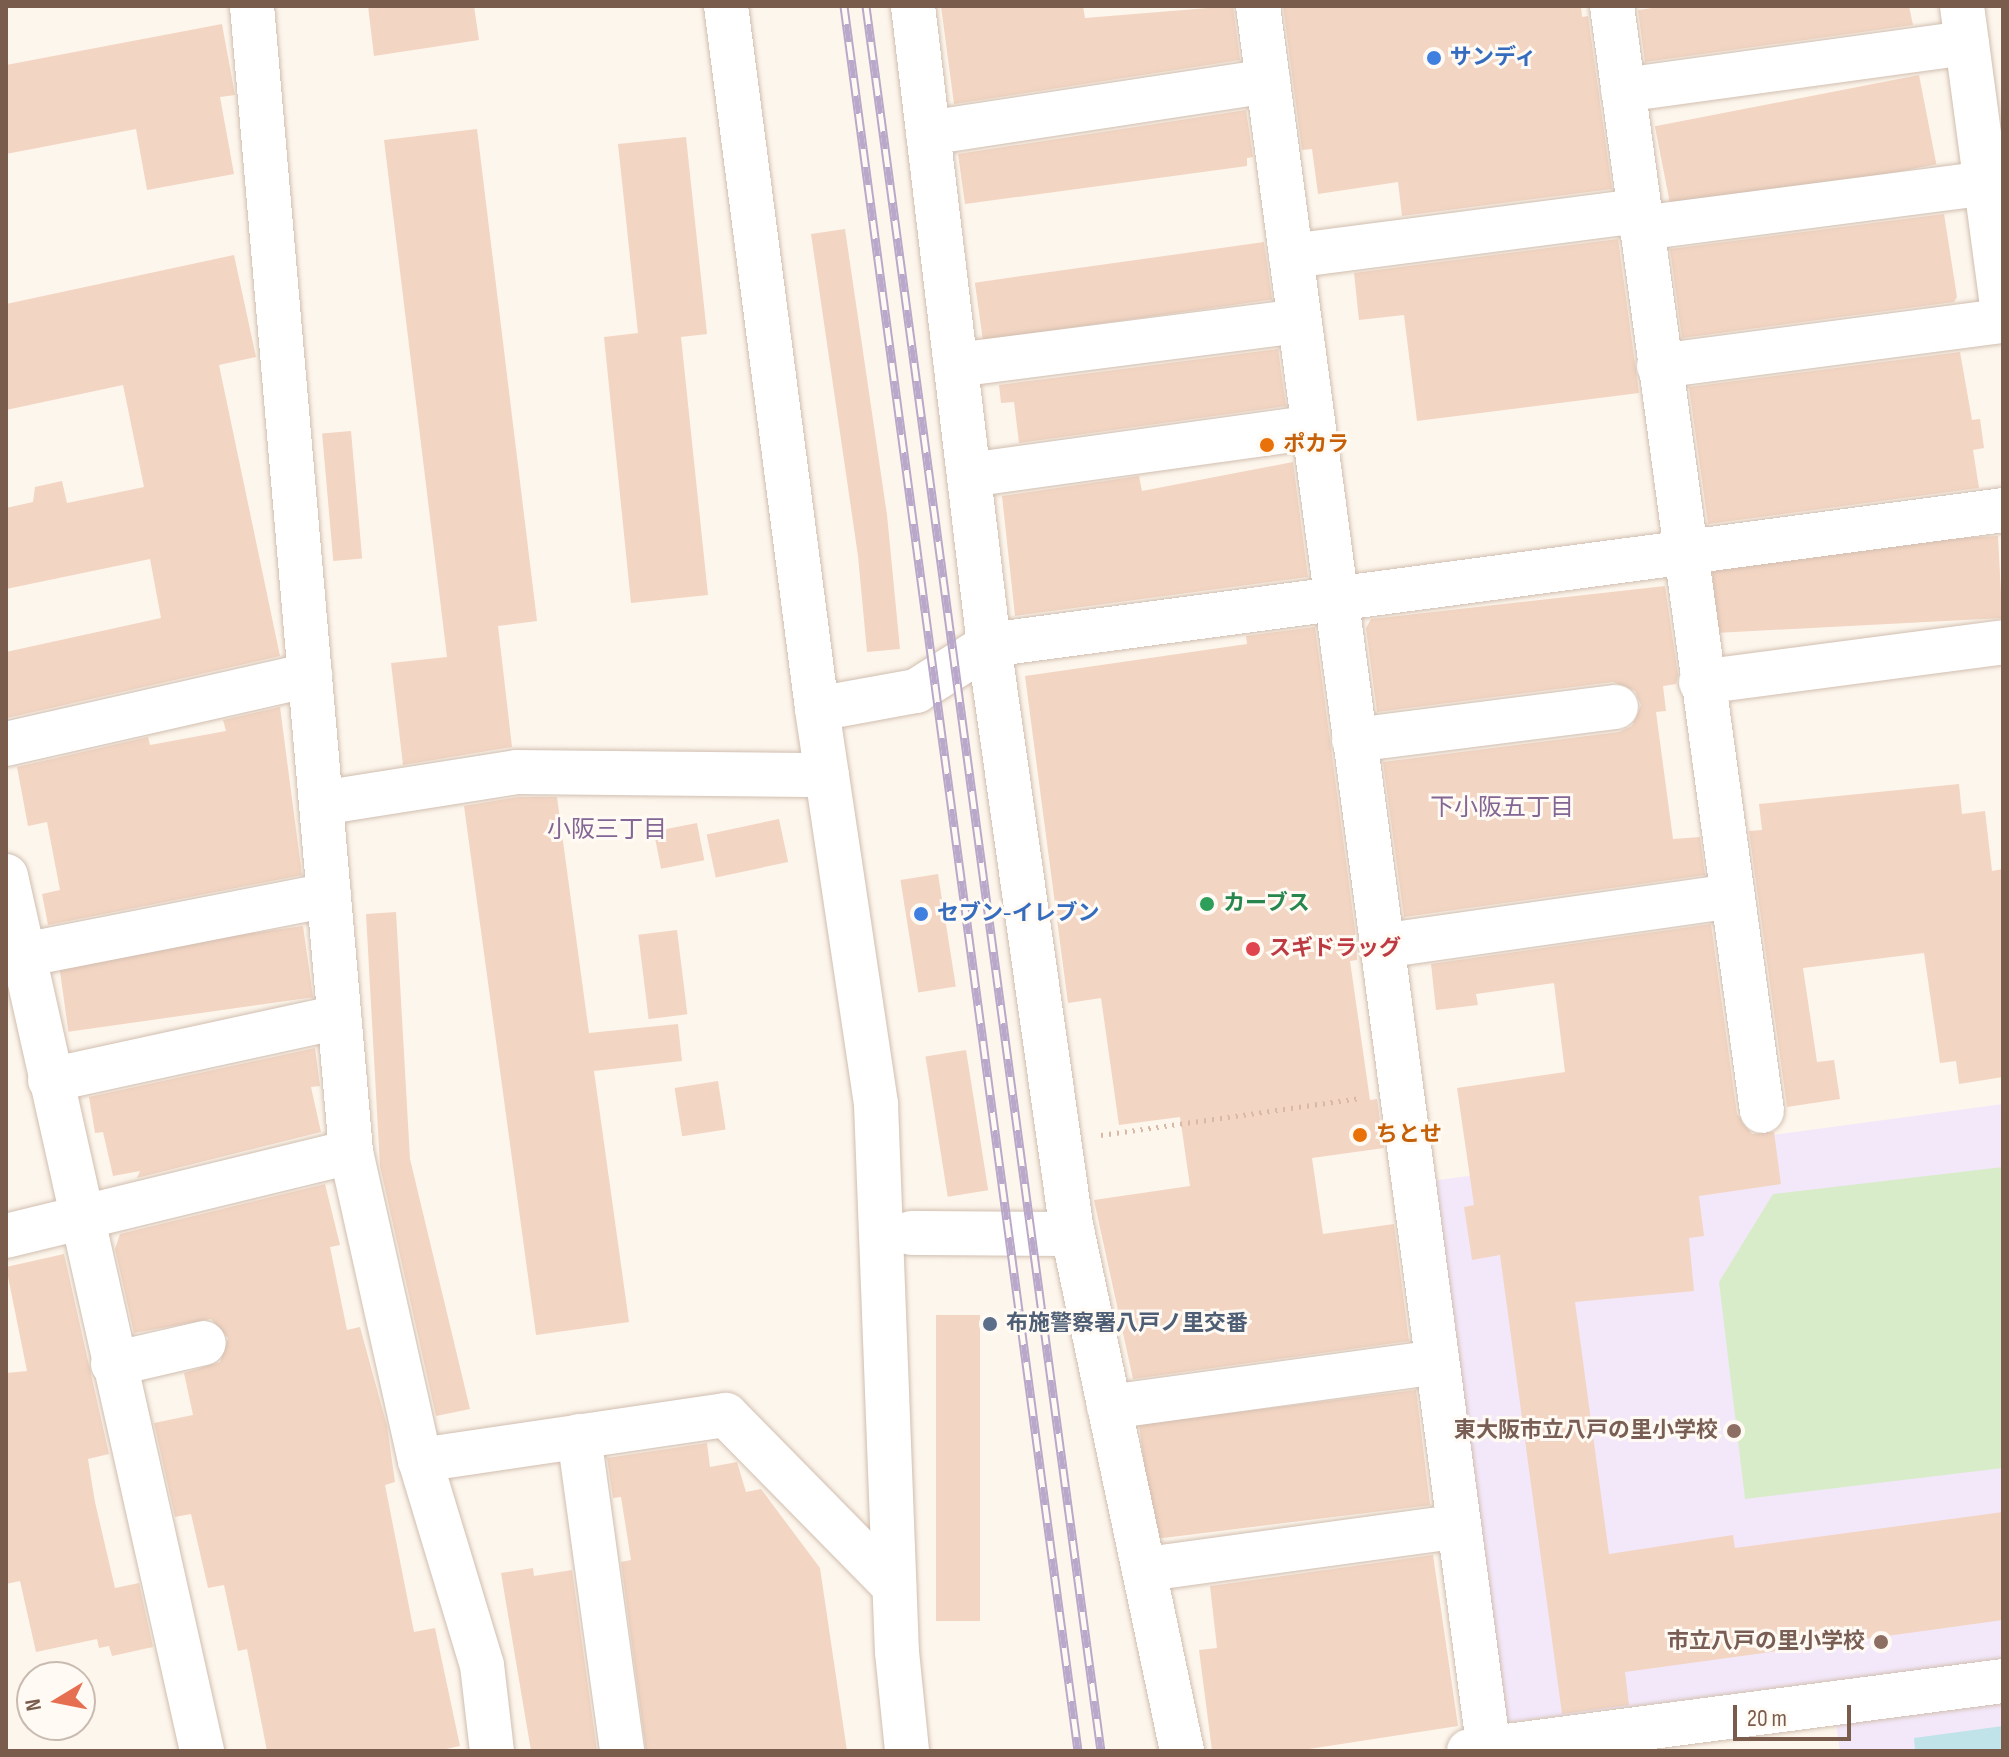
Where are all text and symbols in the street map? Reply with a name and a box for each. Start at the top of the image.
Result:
place label: サンディ [1450,45,1538,71]
marker: サンディ [1425,49,1443,67]
place label: ポカラ [1283,432,1349,458]
marker: ポカラ [1258,436,1276,454]
district label: 下小阪五丁目 [1430,794,1574,822]
district label: 小阪三丁目 [547,816,667,844]
place label: カーブス [1223,891,1311,917]
marker: カーブス [1198,895,1216,913]
place label: セブン-イレブン [937,901,1099,927]
marker: セブン-イレブン [912,905,930,923]
place label: スギドラッグ [1269,936,1401,962]
marker: スギドラッグ [1244,940,1262,958]
place label: ちとせ [1376,1122,1442,1148]
marker: ちとせ [1351,1126,1369,1144]
place label: 布施警察署八戸ノ里交番 [1006,1311,1248,1337]
marker: 布施警察署八戸ノ里交番 [981,1315,999,1333]
place label: 東大阪市立八戸の里小学校 [1454,1418,1718,1444]
marker: 東大阪市立八戸の里小学校 [1725,1422,1743,1440]
place label: 市立八戸の里小学校 [1667,1629,1865,1655]
marker: 市立八戸の里小学校 [1872,1633,1890,1651]
north arrow [16,1661,96,1741]
scale bar [1737,1689,1855,1739]
text: N [20,1697,48,1713]
text: 20 m [1747,1704,1787,1733]

